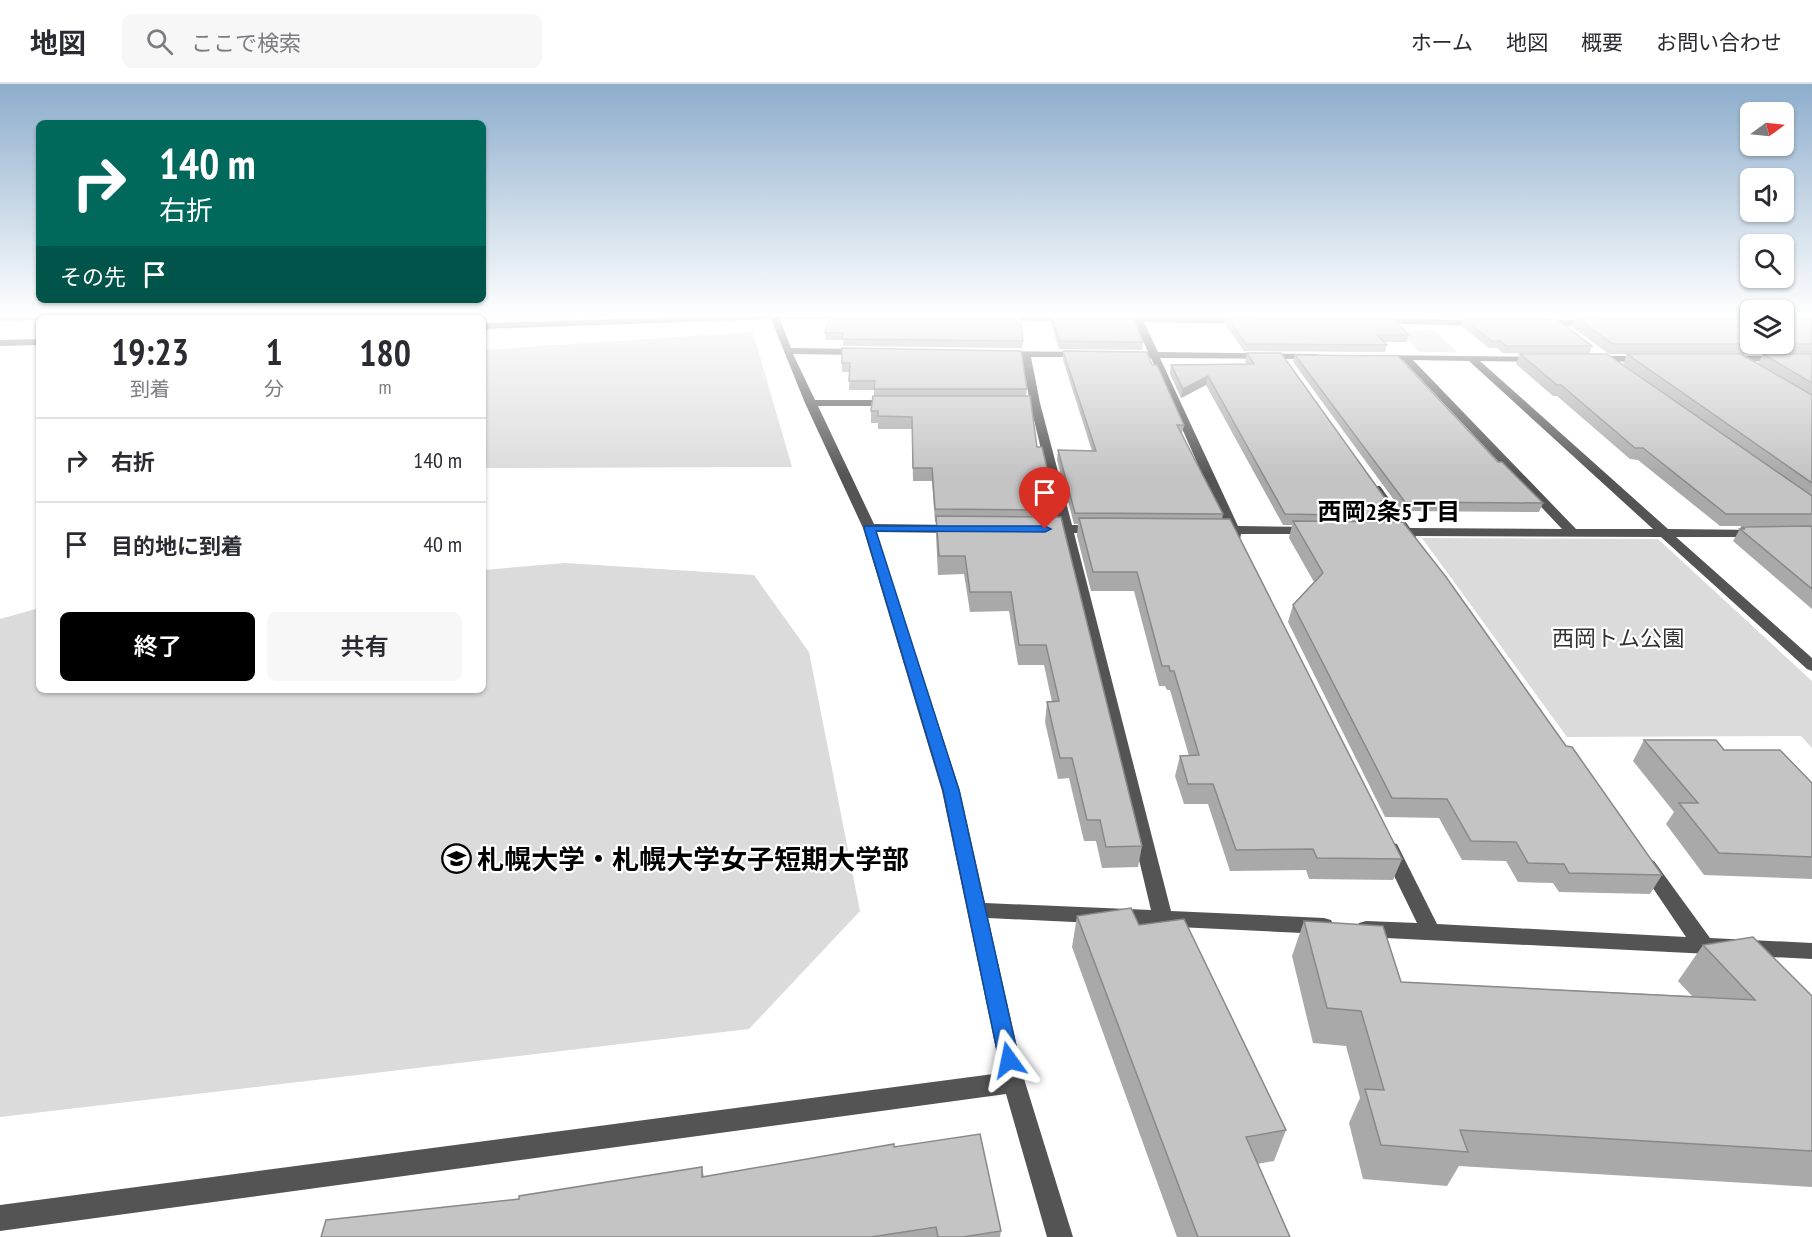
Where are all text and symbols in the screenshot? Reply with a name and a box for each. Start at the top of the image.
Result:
search box [122,14,542,68]
text: 地図 [30,24,86,61]
icon: search [143,25,176,58]
text: ここで検索 [191,29,301,57]
text: ホーム [1411,29,1473,56]
text: 地図 [1506,29,1548,56]
text: 概要 [1581,29,1623,56]
text: お問い合わせ [1656,29,1782,56]
north arrow [1740,102,1794,156]
map controls [1740,102,1794,354]
text: 140 m [159,136,256,191]
icon: right [60,144,138,222]
button: sound [1740,168,1794,222]
text: 右折 [159,193,213,227]
button: search [1740,234,1794,288]
icon: arrive [138,258,171,291]
text: その先 [60,263,126,291]
button: layers [1740,300,1794,354]
text: 19:23 [111,328,189,375]
text: 1 [266,328,283,375]
text: 180 [359,329,411,376]
text: m [379,374,392,400]
text: 到着 [130,376,170,402]
text: 分 [264,376,284,402]
icon: right [60,444,93,477]
text: 140 m [413,446,462,474]
text: 右折 [111,448,155,476]
pin [1019,467,1070,529]
icon: arrive [1028,476,1061,509]
district label: 西岡2条5丁目 [1318,496,1460,527]
icon: arrive [60,528,93,561]
text: 40 m [423,530,462,558]
text: 目的地に到着 [111,532,243,560]
button: 終了 [60,612,255,681]
button: 共有 [267,612,462,681]
park label: 西岡トム公園 [1552,624,1684,652]
place label: 札幌大学・札幌大学女子短期大学部 [477,842,909,876]
school or university icon: 札幌大学・札幌大学女子短期大学部 [440,843,472,875]
position arrow [977,1028,1041,1092]

